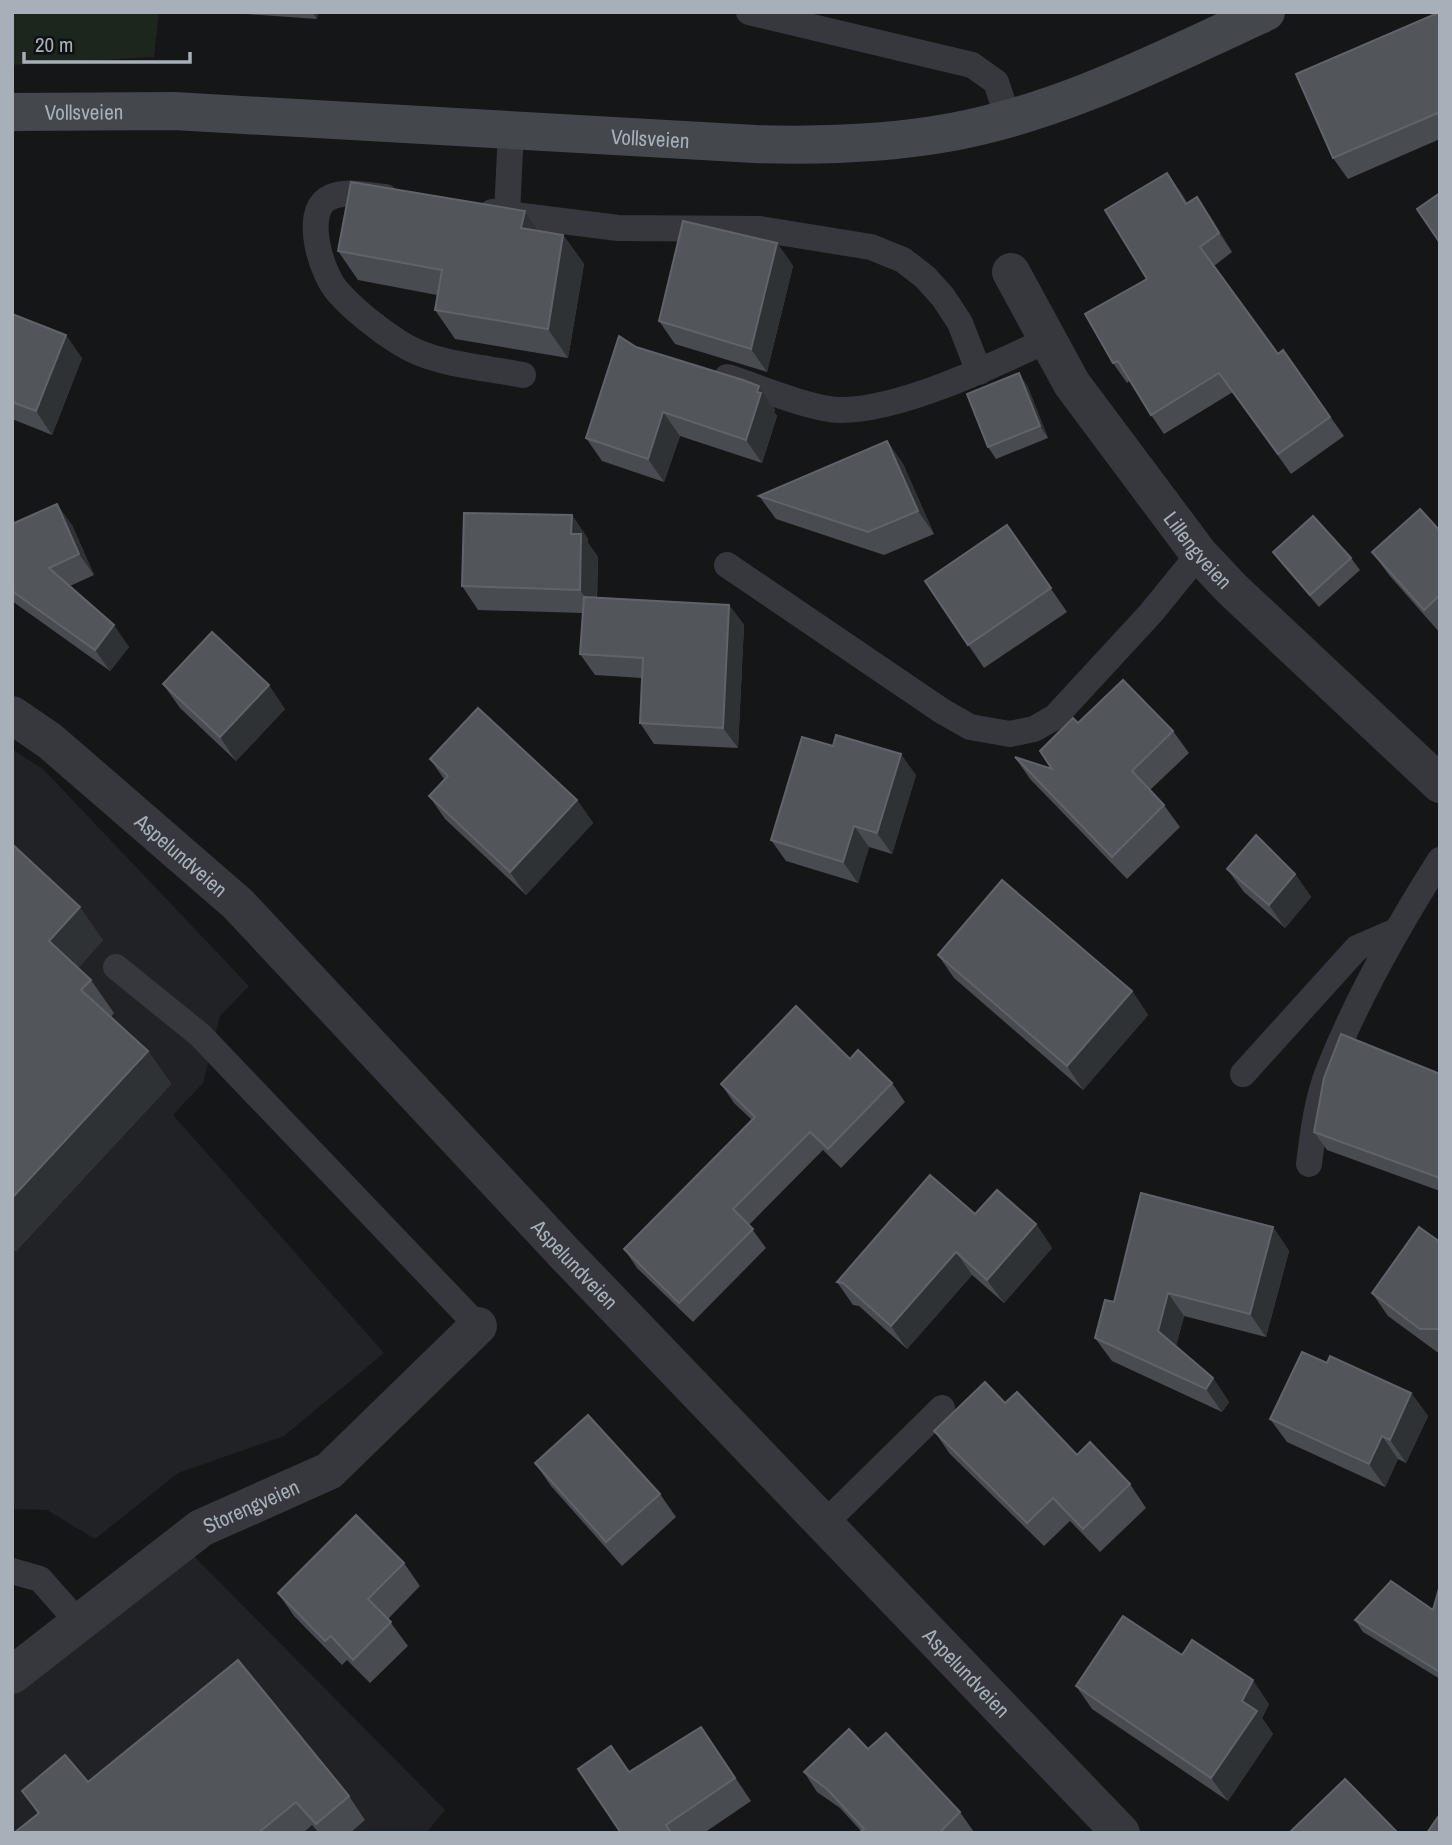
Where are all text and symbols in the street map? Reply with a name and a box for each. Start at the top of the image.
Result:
scale bar [24,21,191,65]
text: 20 m [35,30,73,59]
street label: Vollsveien [45,97,123,126]
street label: Vollsveien [610,121,690,155]
street label: Lillengveien [1157,505,1239,595]
street label: Aspelundveien [128,806,234,903]
street label: Aspelundveien [524,1212,625,1315]
street label: Storengveien [198,1472,304,1540]
street label: Aspelundveien [916,1621,1017,1724]

